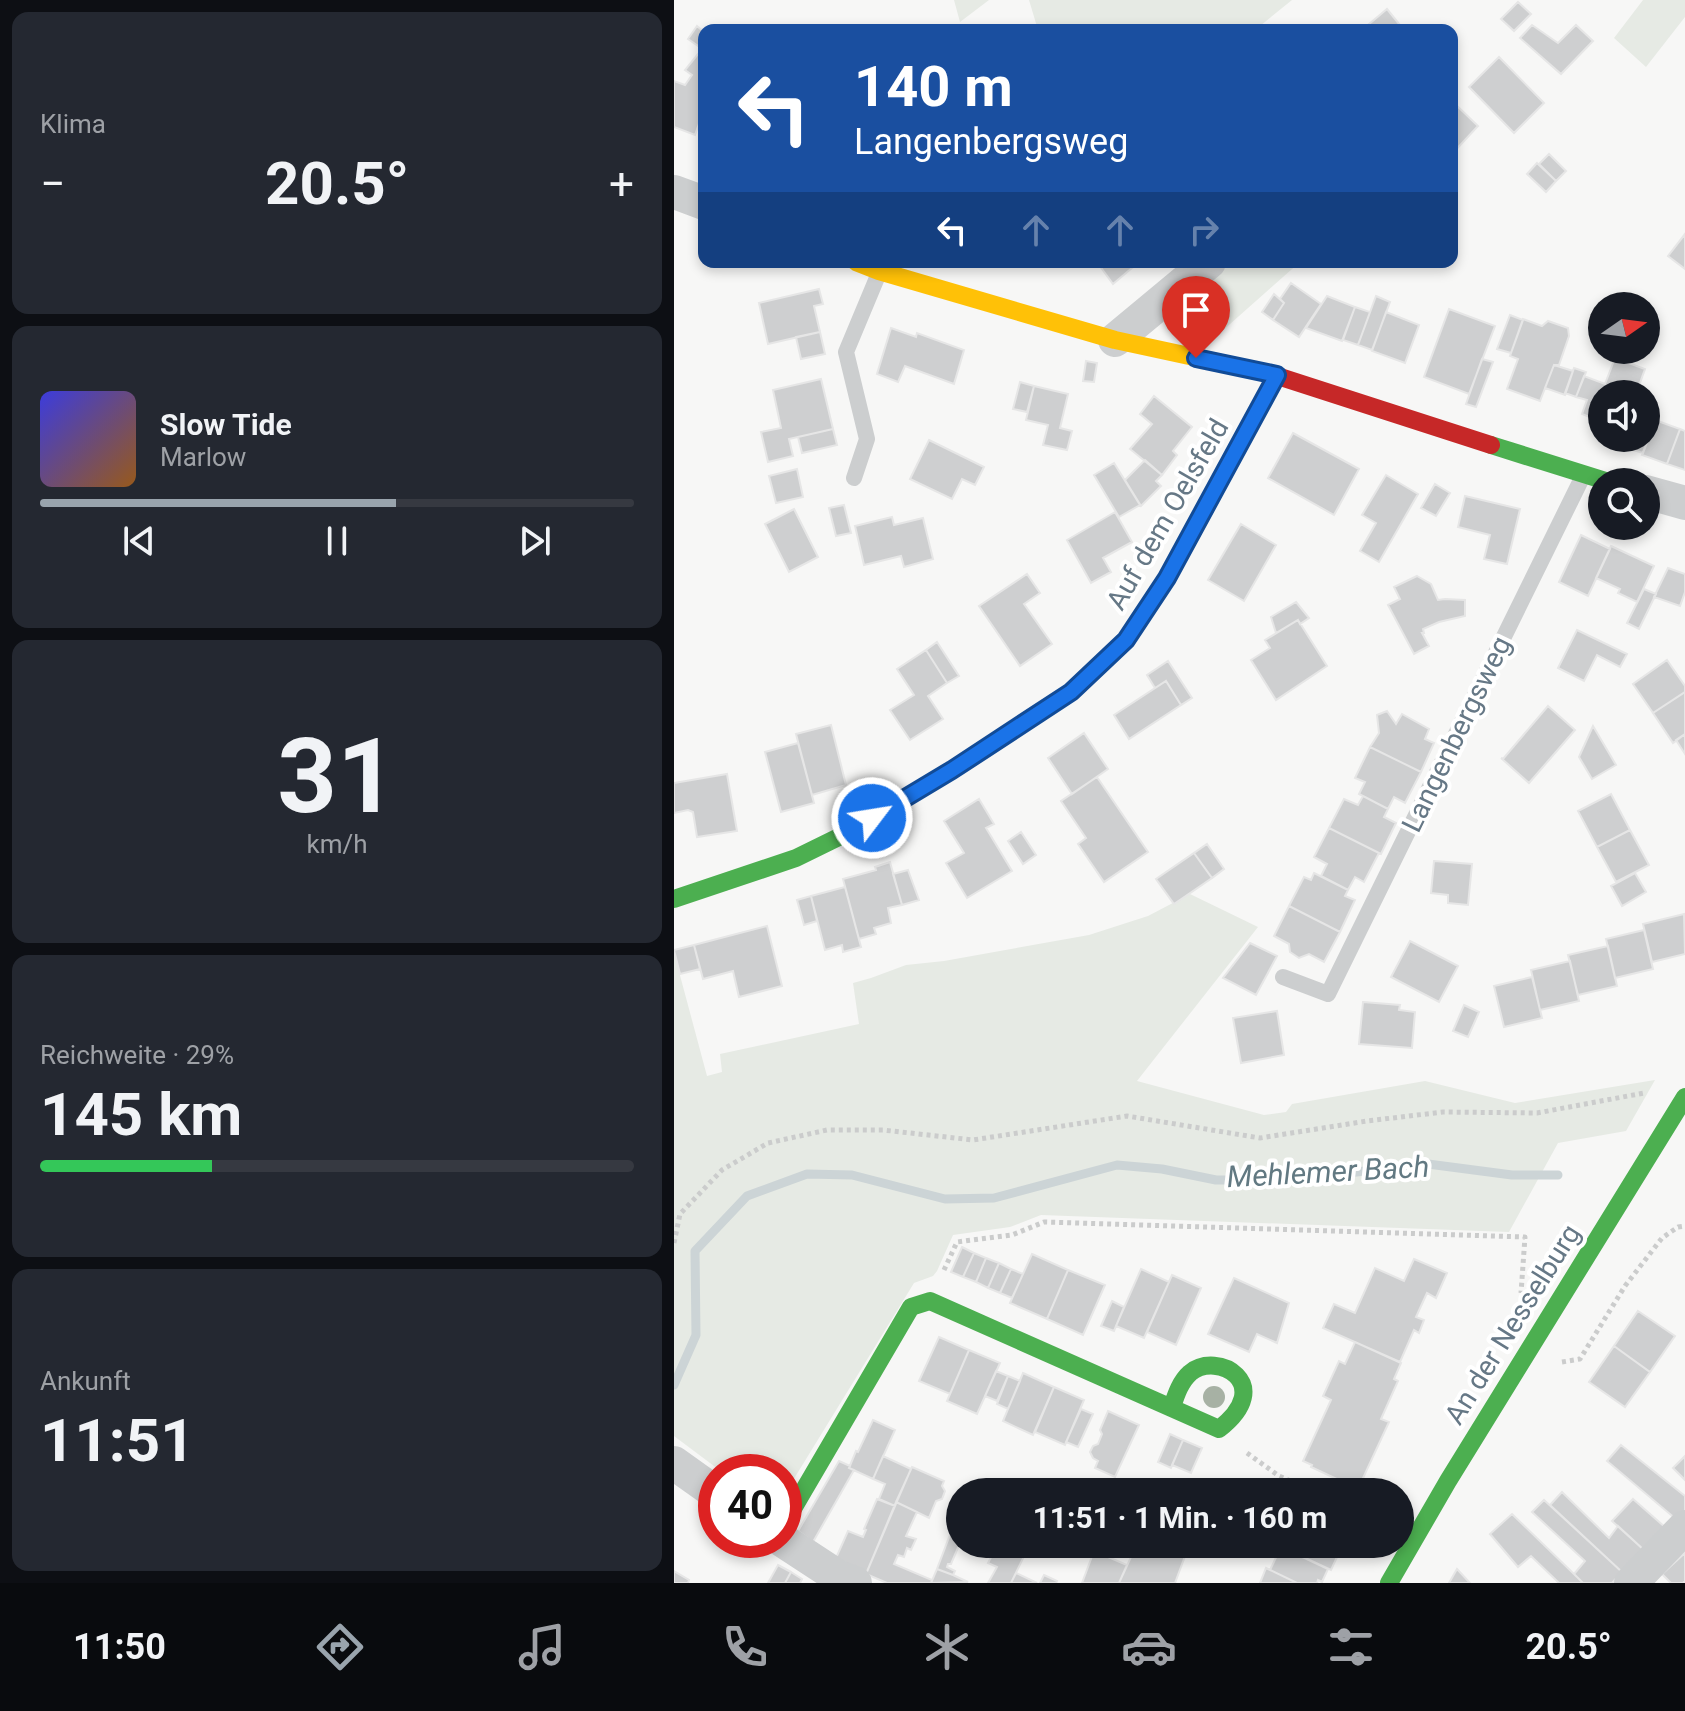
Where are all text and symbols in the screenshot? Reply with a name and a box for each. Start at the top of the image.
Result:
text: 140 m [854,54,1013,120]
icon: left [722,56,826,160]
text: Klima [40,109,106,139]
text: Langenbergsweg [854,121,1128,163]
text: 20.5° [265,148,409,219]
text: − [40,158,65,210]
text: + [609,158,634,210]
icon: left [930,208,974,252]
icon: ahead [1014,208,1058,252]
icon: ahead [1098,208,1142,252]
icon: right [1182,208,1226,252]
pin [1162,276,1230,358]
icon: arrive [1174,288,1218,332]
north arrow [1588,292,1660,364]
map controls [1588,292,1660,540]
button: sound [1588,380,1660,452]
text: Slow Tide [160,407,292,442]
street label: Auf dem Oelsfeld [1099,413,1235,615]
text: Marlow [160,442,246,472]
button: search [1588,468,1660,540]
icon: previous [117,519,161,563]
icon: pause [315,519,359,563]
icon: next [513,519,557,563]
street label: Langenbergsweg [1395,631,1518,837]
text: 31 [277,716,397,837]
position arrow [830,776,914,860]
text: km/h [306,829,368,859]
text: Reichweite · 29% [40,1040,234,1070]
text: 145 km [40,1079,242,1150]
water label: Mehlemer Bach [1226,1149,1430,1194]
street label: An der Nesselburg [1438,1218,1587,1430]
text: Ankunft [40,1366,131,1396]
text: 11:51 [40,1405,195,1476]
speed limit sign: 40 [698,1454,802,1558]
text: 11:51 · 1 Min. · 160 m [1033,1500,1327,1535]
icon: directions [312,1619,368,1675]
icon: music [514,1619,570,1675]
icon: phone [717,1619,773,1675]
icon: climate [919,1619,975,1675]
icon: car [1121,1619,1177,1675]
icon: filters [1323,1619,1379,1675]
text: 11:50 [73,1626,166,1668]
text: 20.5° [1525,1626,1612,1668]

